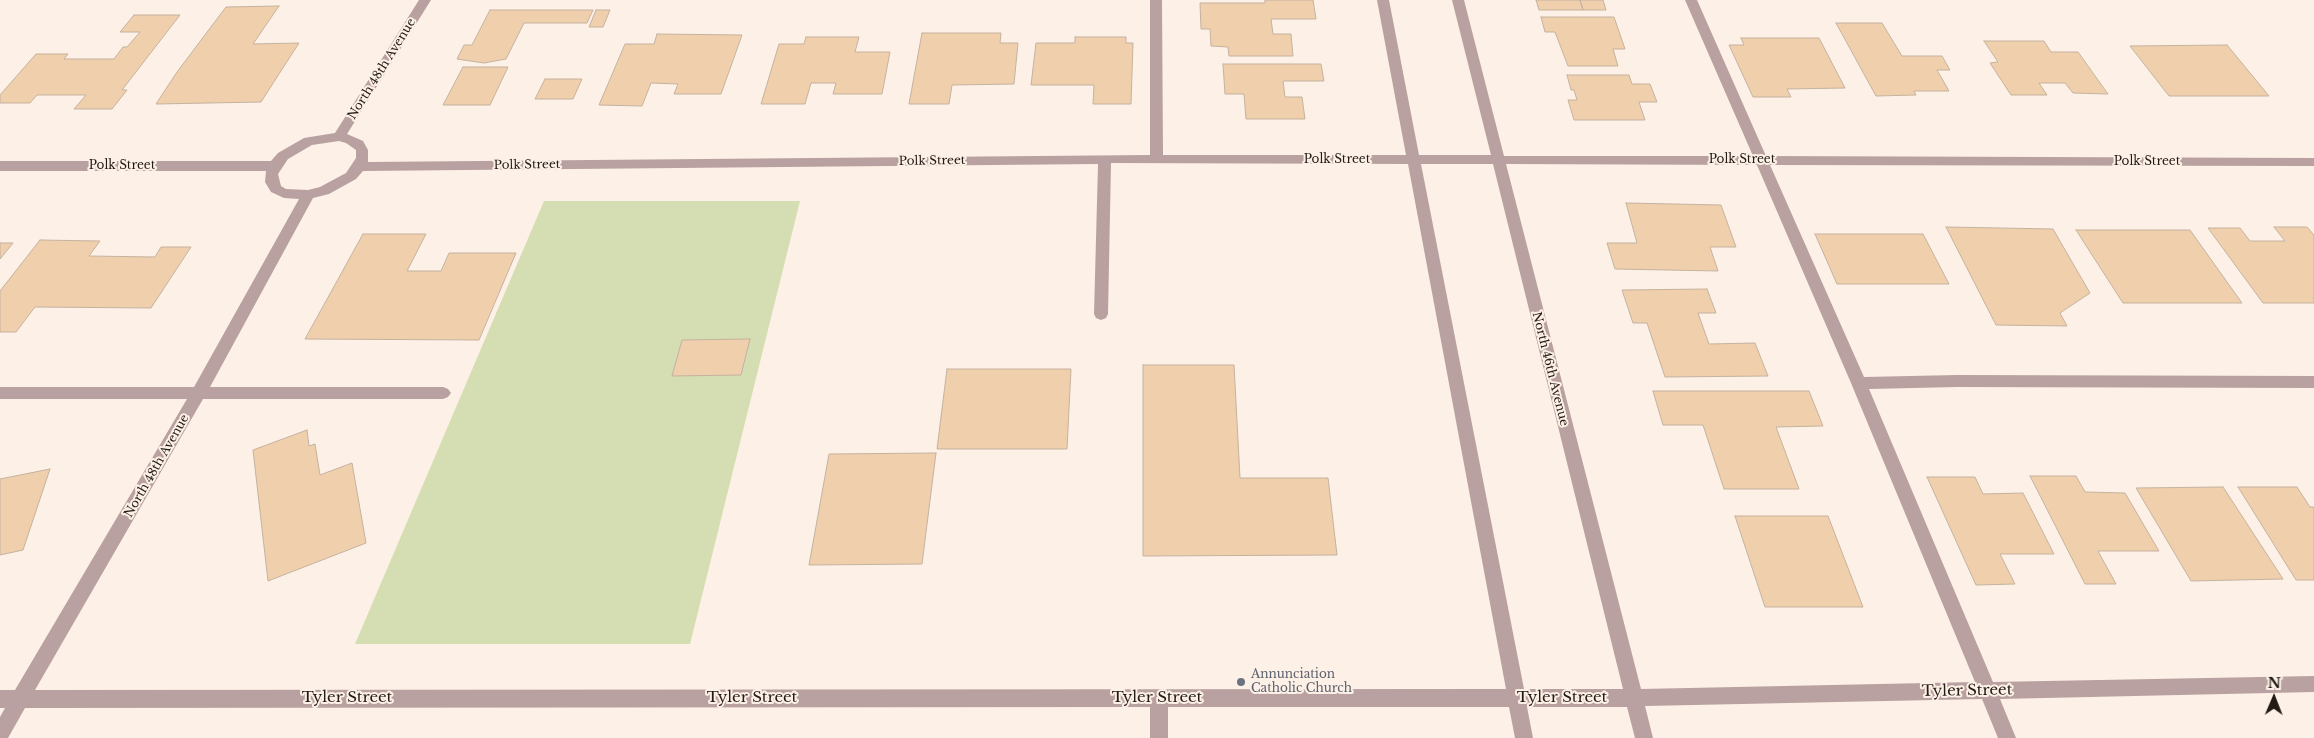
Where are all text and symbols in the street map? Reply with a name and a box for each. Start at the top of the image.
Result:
street label: North 48th Avenue [345,16,419,122]
street label: Polk Street [899,153,965,169]
street label: Polk Street [1304,153,1370,167]
street label: Polk Street [1709,153,1775,167]
street label: Polk Street [2114,155,2180,169]
street label: Polk Street [494,157,560,173]
street label: Polk Street [89,159,155,173]
street label: North 46th Avenue [1529,311,1571,427]
street label: North 48th Avenue [122,412,192,520]
place label: Annunciation Catholic Church [1251,668,1352,696]
north arrow [2249,673,2299,723]
text: N [2268,674,2281,692]
marker: Annunciation Catholic Church [1235,676,1247,688]
street label: Tyler Street [1922,681,2012,701]
street label: Tyler Street [302,689,392,707]
street label: Tyler Street [707,689,797,707]
street label: Tyler Street [1112,689,1202,707]
street label: Tyler Street [1517,689,1607,707]

